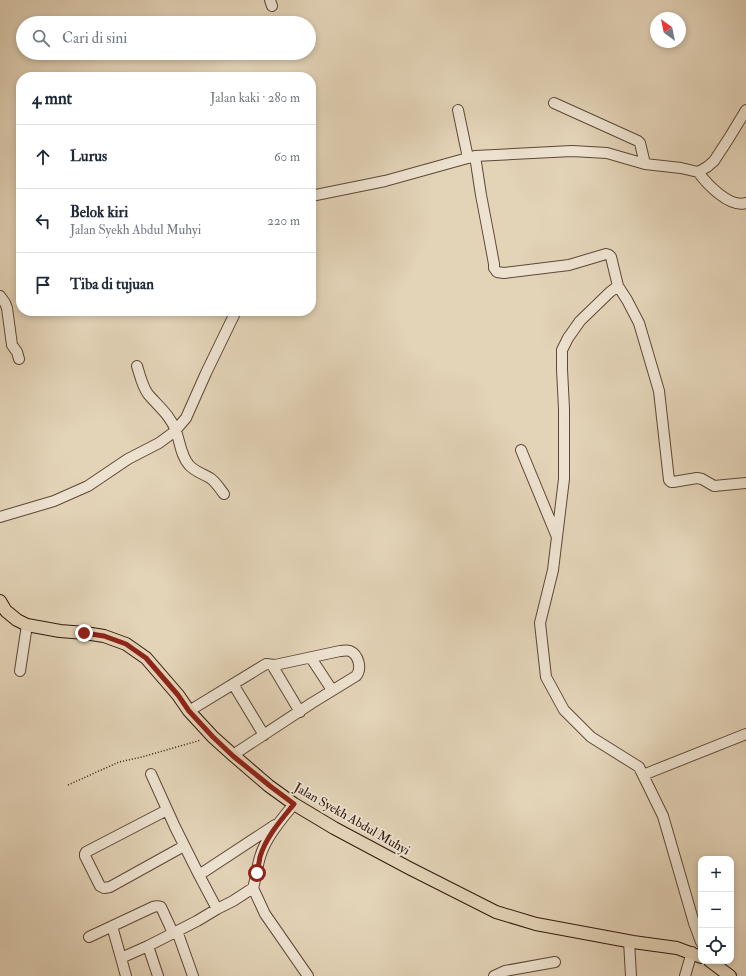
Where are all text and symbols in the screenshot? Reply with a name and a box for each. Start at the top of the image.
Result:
north arrow [650,12,686,48]
search box [16,16,316,60]
icon: search [30,27,52,49]
text: Cari di sini [62,29,127,48]
text: 4 mnt [32,88,72,109]
text: Jalan kaki · 280 m [210,90,300,106]
icon: ahead [32,146,54,168]
text: Lurus [70,147,107,166]
text: 60 m [274,149,300,165]
text: Belok kiri [70,203,128,222]
icon: left [32,210,54,232]
text: 220 m [267,213,300,229]
text: Jalan Syekh Abdul Muhyi [70,222,201,238]
icon: arrive [32,274,54,296]
text: Tiba di tujuan [70,275,154,294]
route end [75,624,93,642]
street label: Jalan Syekh Abdul Muhyi [290,779,413,860]
map controls [698,856,734,964]
button: + [698,856,734,892]
route start [248,864,266,882]
button: − [698,892,734,928]
button: locate [698,928,734,964]

